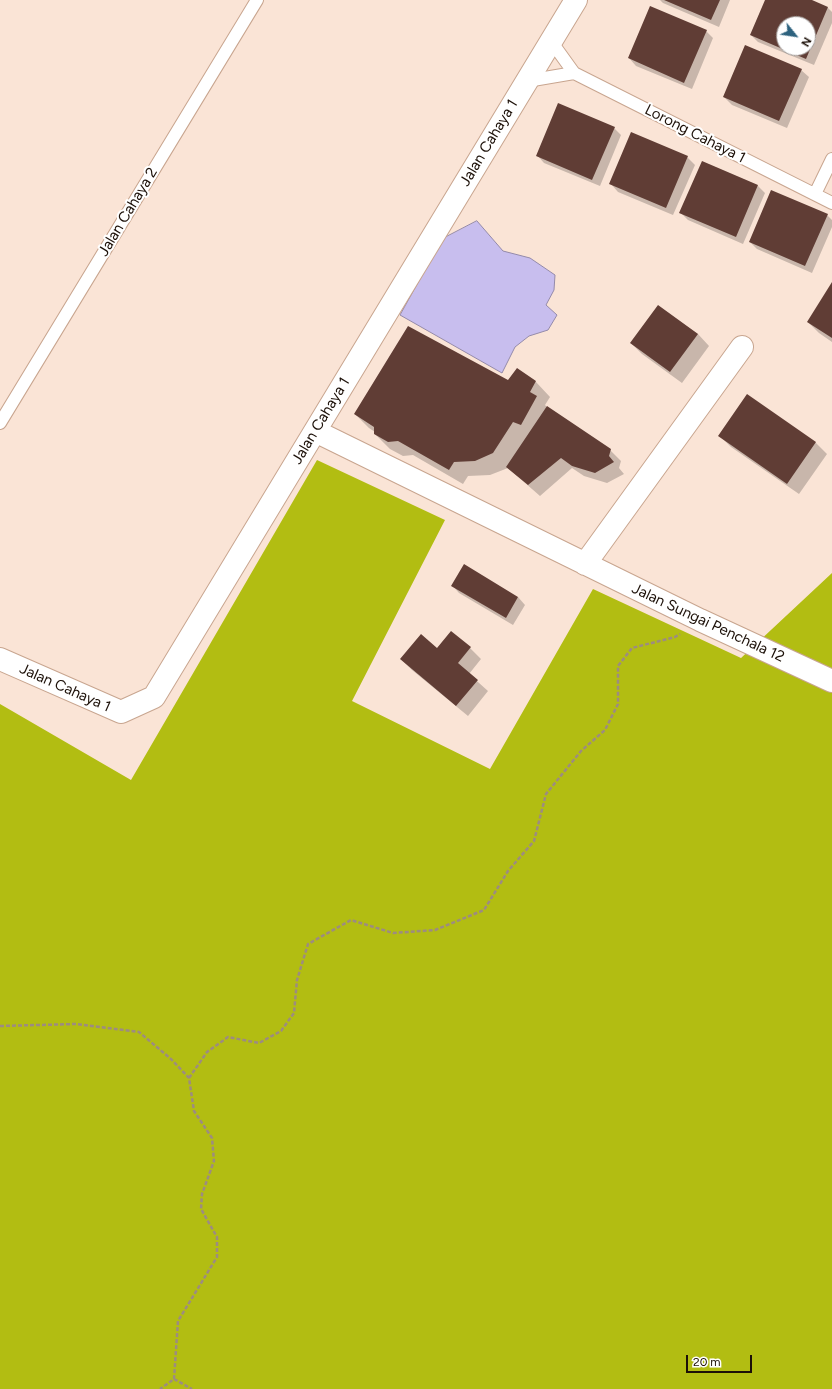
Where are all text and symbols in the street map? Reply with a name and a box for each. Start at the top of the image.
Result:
north arrow [776,16,816,56]
text: N [798,35,814,49]
street label: Jalan Cahaya 1 [456,96,522,190]
street label: Lorong Cahaya 1 [642,101,748,167]
street label: Jalan Cahaya 2 [94,164,162,260]
street label: Jalan Cahaya 1 [288,374,354,468]
street label: Jalan Sungai Penchala 12 [629,580,787,666]
street label: Jalan Cahaya 1 [17,660,113,716]
scale bar [688,1347,754,1373]
text: 20 m [693,1355,721,1369]

